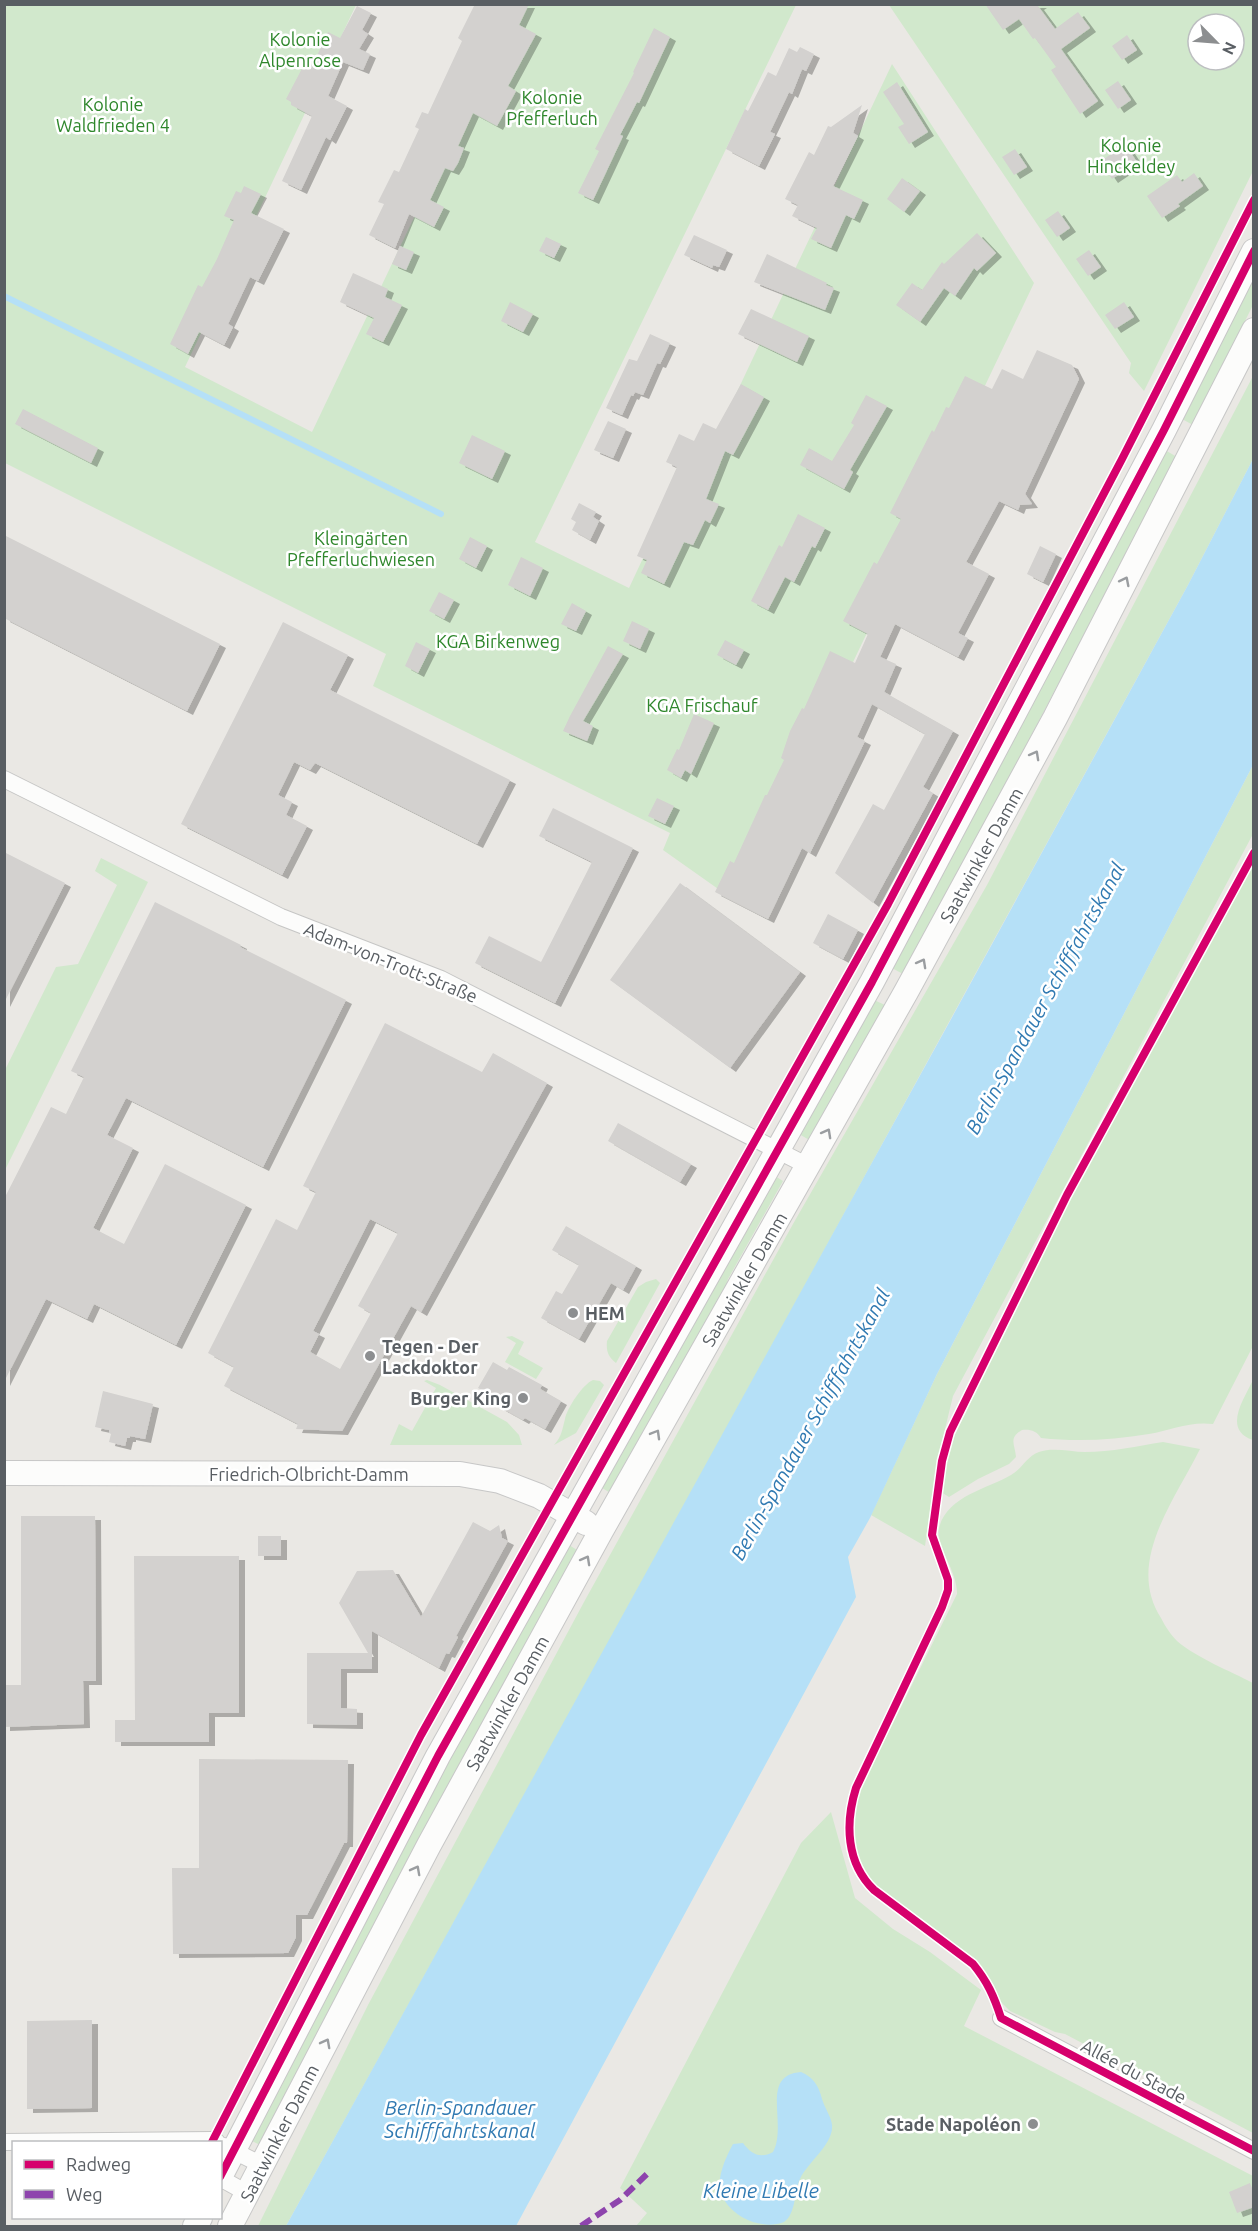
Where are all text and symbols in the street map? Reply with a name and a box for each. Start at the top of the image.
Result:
north arrow [1186,12,1246,72]
park label: Kolonie Alpenrose [259,29,341,70]
text: N [1219,39,1240,58]
park label: Kolonie Pfefferluch [506,87,598,128]
park label: Kolonie Waldfrieden 4 [56,94,170,135]
park label: Kolonie Hinckeldey [1087,135,1175,176]
park label: Kleingärten Pfefferluchwiesen [287,528,435,569]
one-way arrow [1118,577,1129,588]
park label: KGA Birkenweg [436,631,560,651]
park label: KGA Frischauf [646,695,758,715]
one-way arrow [1028,750,1039,761]
street label: Saatwinkler Damm [936,784,1026,926]
water label: Berlin-Spandauer Schifffahrtskanal [961,858,1130,1138]
street label: Adam-von-Trott-Straße [301,918,481,1006]
one-way arrow [915,958,926,969]
one-way arrow [819,1129,831,1139]
street label: Saatwinkler Damm [697,1208,791,1350]
water label: Berlin-Spandauer Schifffahrtskanal [726,1284,895,1564]
place label: HEM [585,1303,625,1323]
marker: HEM [566,1306,580,1320]
place label: Tegen - Der Lackdoktor [382,1336,479,1377]
marker: Tegen - Der Lackdoktor [363,1349,377,1363]
place label: Burger King [410,1388,511,1408]
marker: Burger King [516,1391,530,1405]
one-way arrow [649,1429,660,1440]
street label: Friedrich-Olbricht-Damm [209,1464,409,1484]
one-way arrow [579,1555,590,1566]
street label: Saatwinkler Damm [462,1632,552,1774]
one-way arrow [409,1866,420,1876]
street label: Allée du Stade [1078,2035,1190,2107]
one-way arrow [318,2038,330,2049]
street label: Saatwinkler Damm [236,2061,322,2205]
water label: Berlin-Spandauer Schifffahrtskanal [383,2096,537,2142]
place label: Stade Napoléon [886,2114,1021,2134]
marker: Stade Napoléon [1026,2117,1040,2131]
legend [12,2141,222,2219]
text: Radweg [66,2154,131,2174]
water label: Kleine Libelle [703,2179,819,2202]
text: Weg [66,2184,103,2204]

